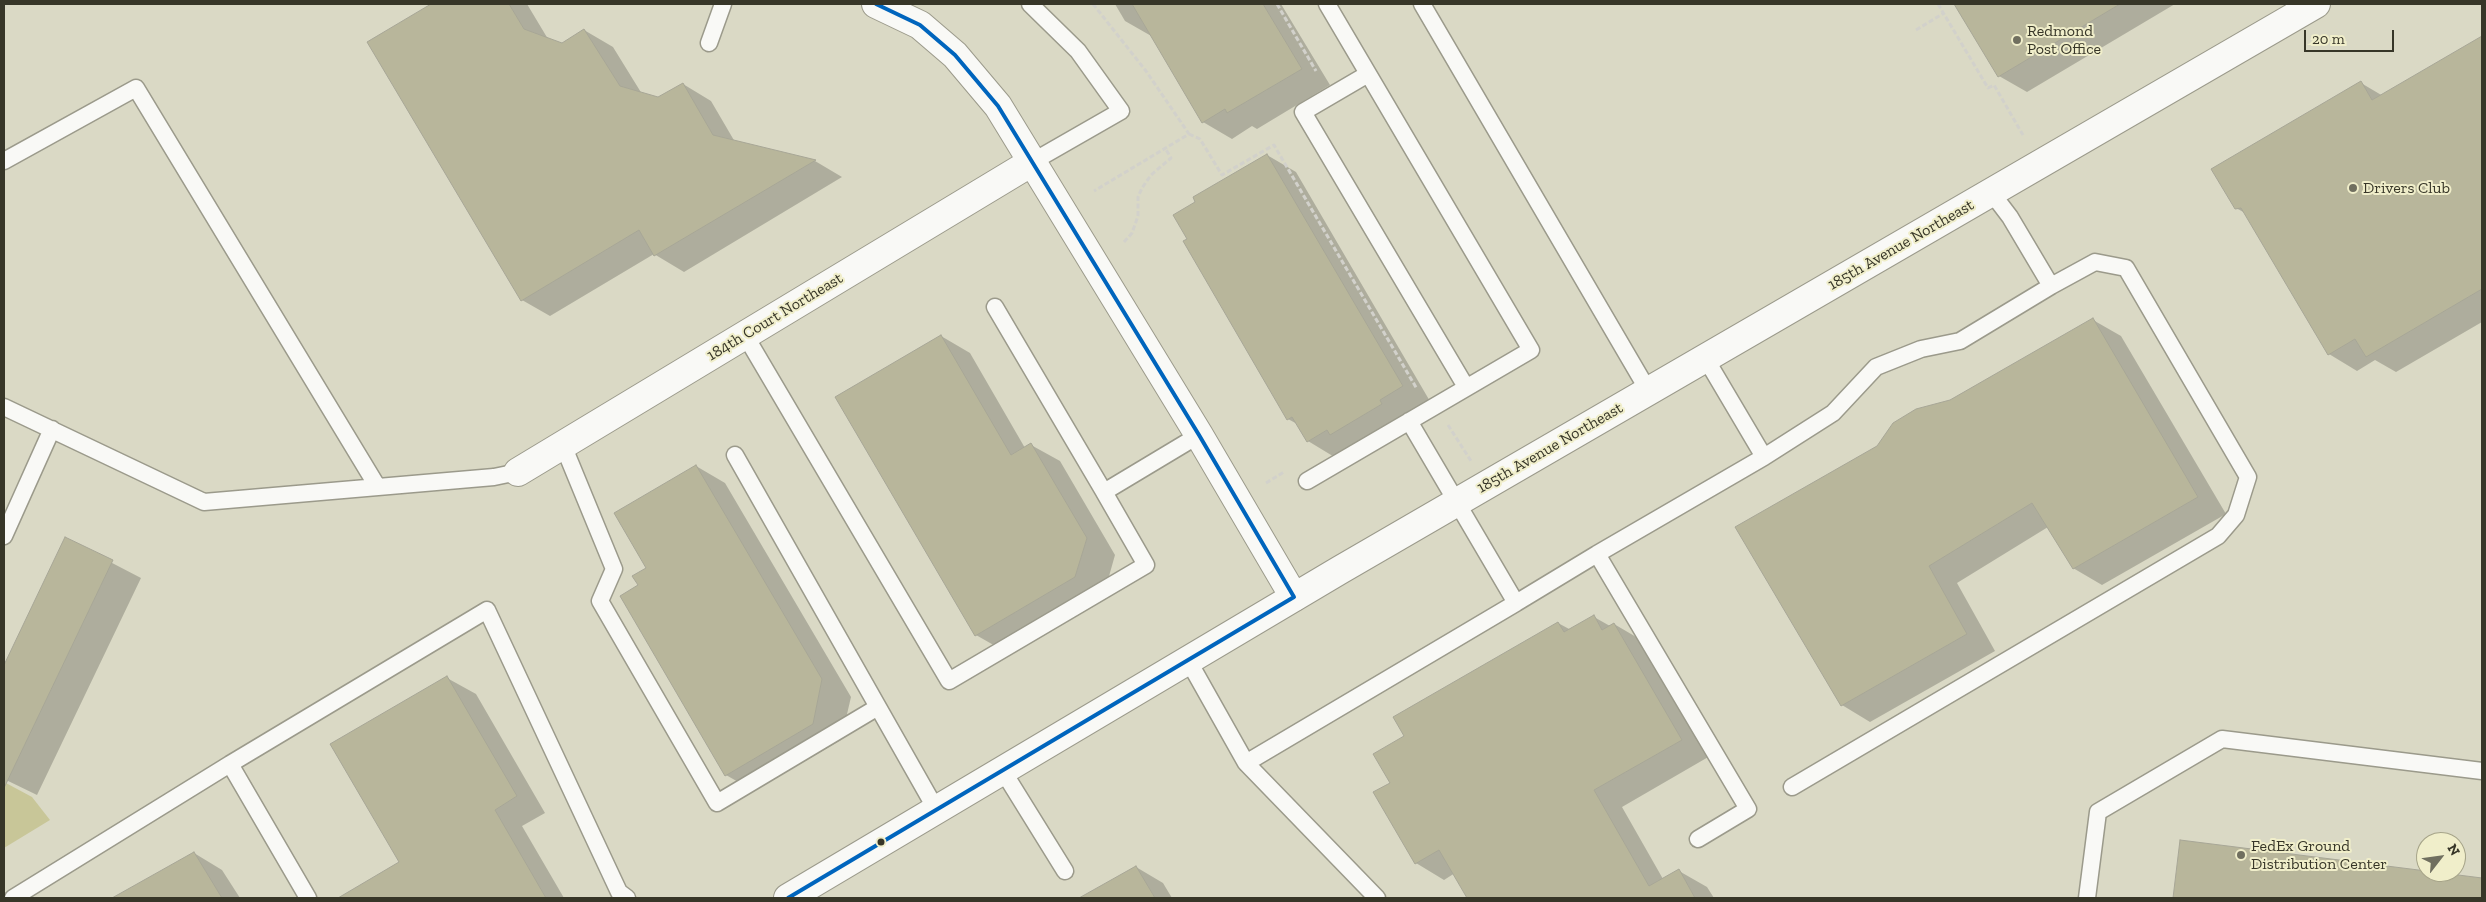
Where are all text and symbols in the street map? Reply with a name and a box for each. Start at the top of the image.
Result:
scale bar [2306,20,2396,52]
place label: Redmond Post Office [2027,21,2101,59]
text: 20 m [2312,30,2345,48]
marker: Redmond Post Office [2011,34,2023,46]
place label: Drivers Club [2363,178,2450,198]
marker: Drivers Club [2347,182,2359,194]
street label: 185th Avenue Northeast [1825,195,1977,295]
street label: 184th Court Northeast [704,269,846,365]
street label: 185th Avenue Northeast [1474,398,1626,498]
north arrow [2416,832,2466,882]
place label: FedEx Ground Distribution Center [2251,836,2387,874]
unlabelled marker [876,837,886,847]
text: N [2444,841,2464,859]
marker: FedEx Ground Distribution Center [2235,849,2247,861]

